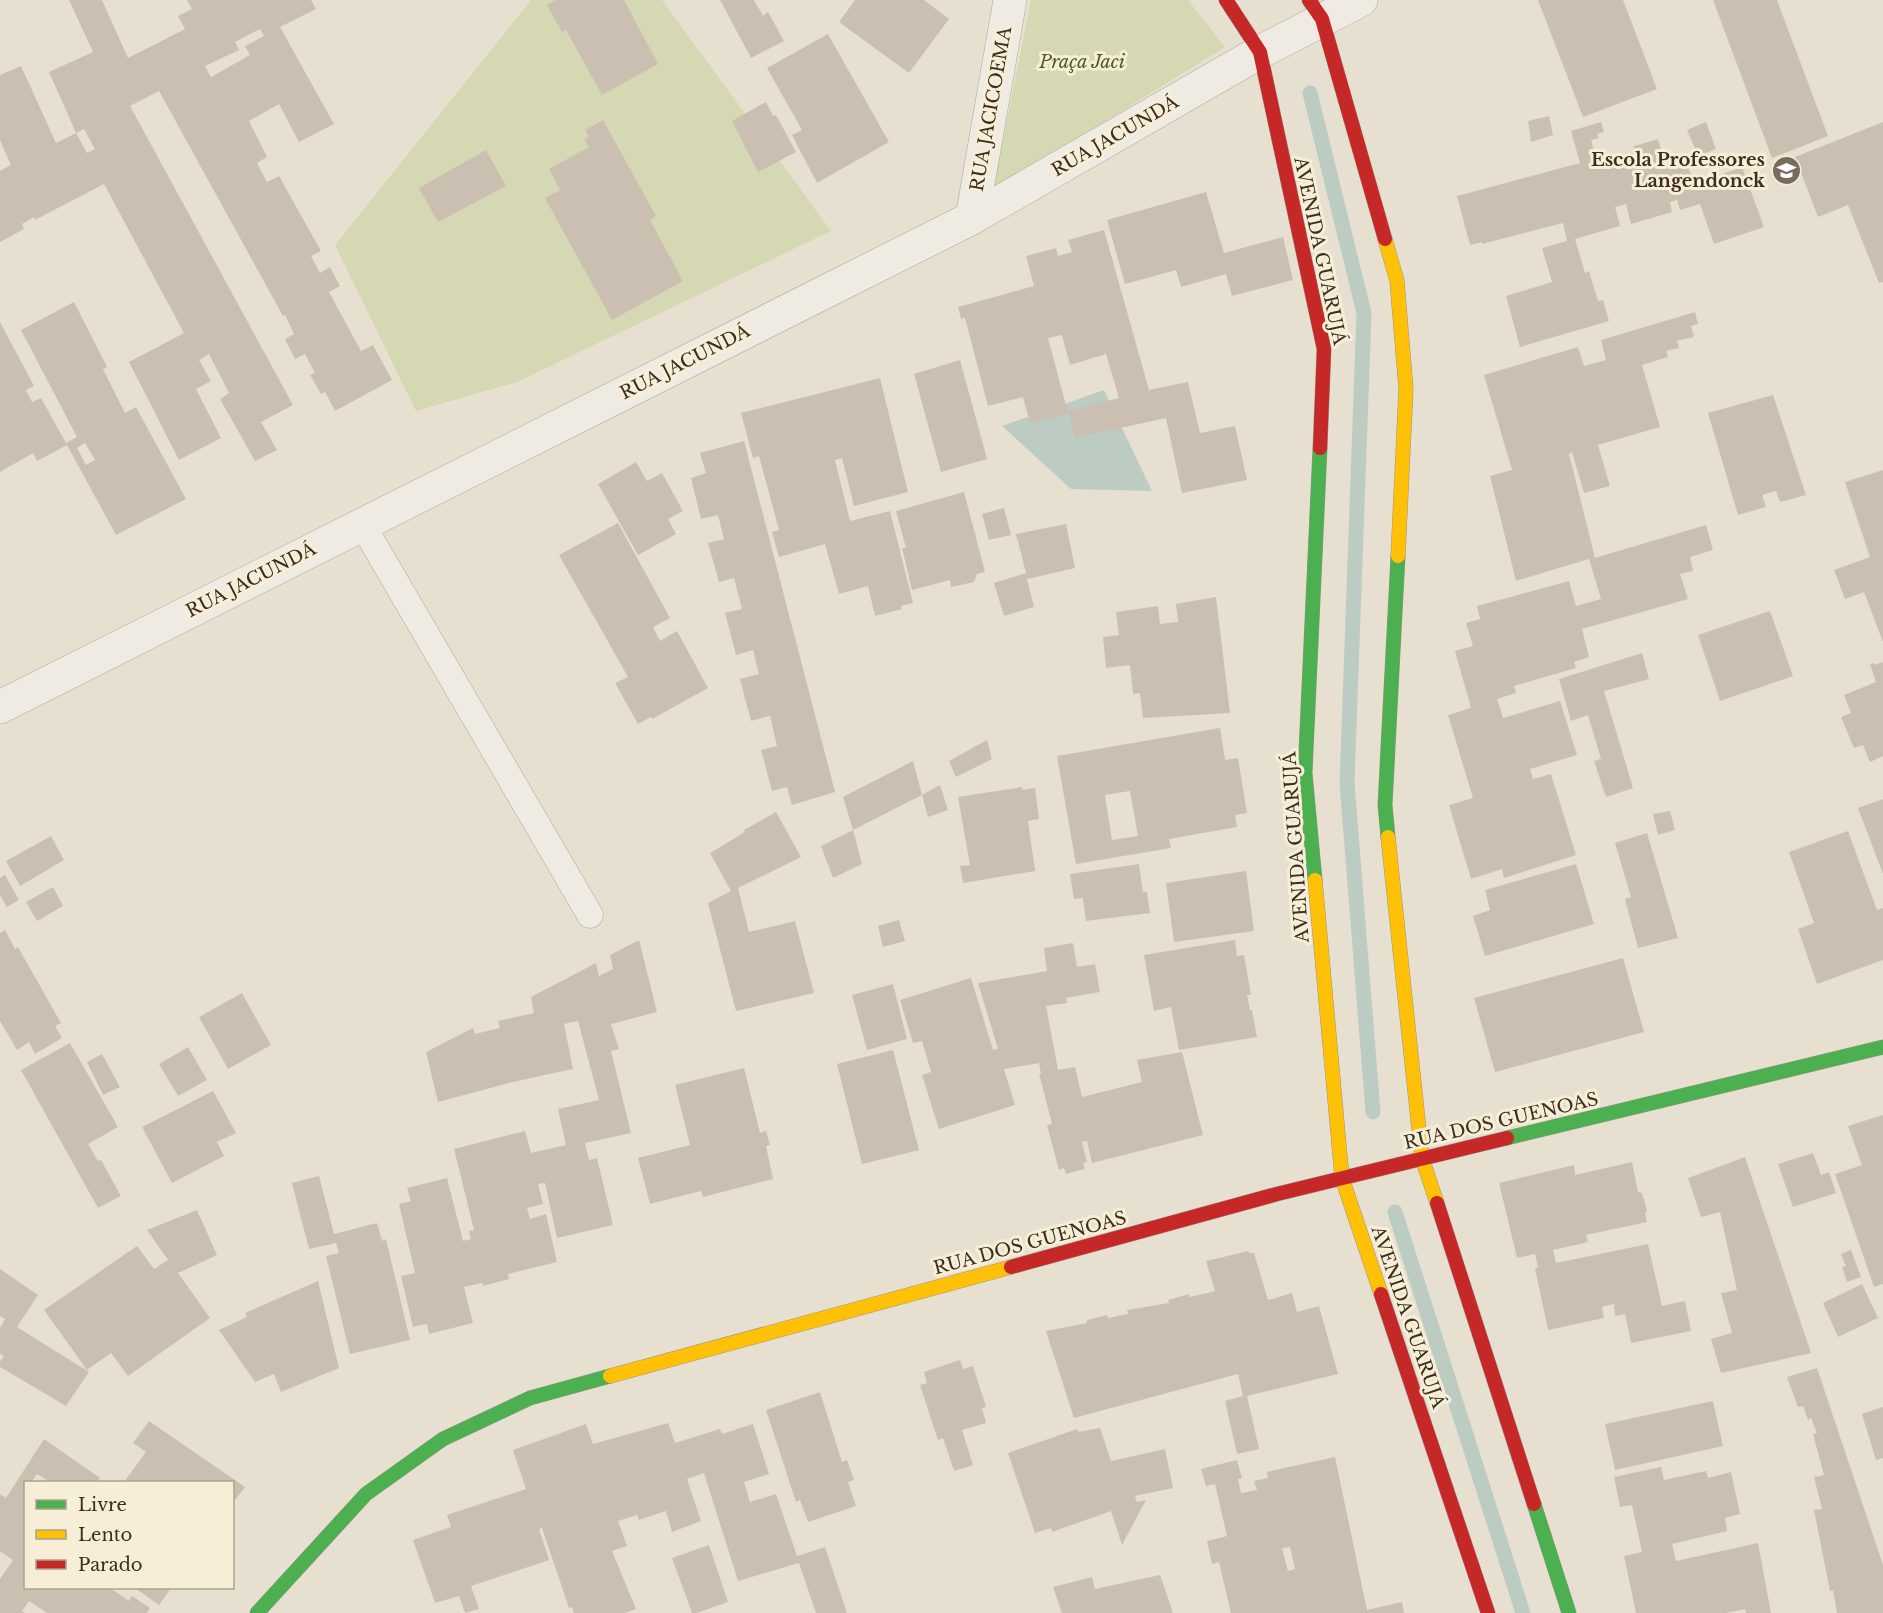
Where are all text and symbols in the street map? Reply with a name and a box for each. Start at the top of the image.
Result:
street label: RUA JACICOEMA [966,24,1017,193]
park label: Praça Jaci [1038,51,1126,73]
street label: RUA JACUNDÁ [1047,89,1183,181]
place label: Escola Professores Langendonck [1591,149,1766,192]
street label: AVENIDA GUARUJÁ [1289,154,1352,348]
school or university icon: Escola Professores Langendonck [1770,154,1802,186]
street label: RUA JACUNDÁ [616,318,755,404]
street label: RUA JACUNDÁ [182,536,321,622]
street label: AVENIDA GUARUJÁ [1277,750,1314,944]
street label: RUA DOS GUENOAS [1402,1088,1600,1154]
street label: RUA DOS GUENOAS [931,1207,1129,1279]
street label: AVENIDA GUARUJÁ [1366,1222,1451,1412]
legend [24,1481,234,1589]
text: Livre [78,1494,127,1516]
text: Lento [78,1524,132,1546]
text: Parado [78,1554,143,1576]

